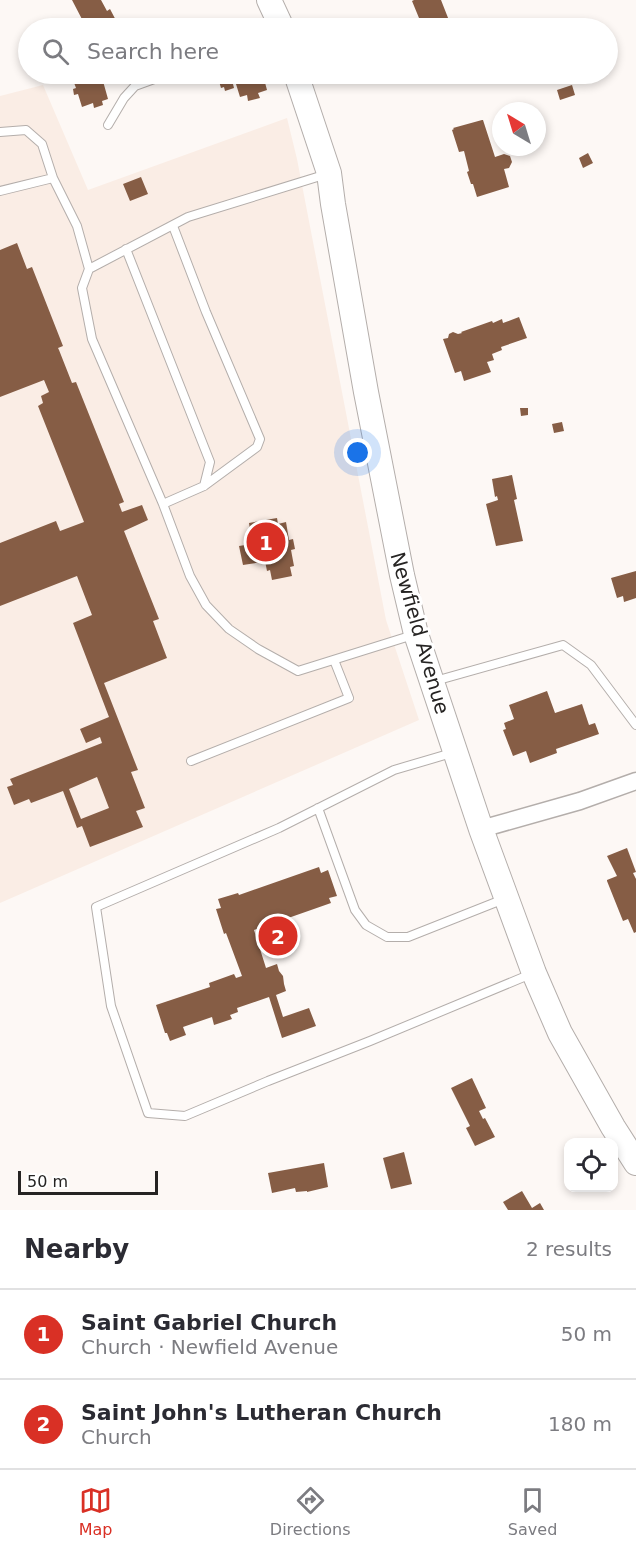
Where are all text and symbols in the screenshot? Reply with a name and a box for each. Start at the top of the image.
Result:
search box [18,18,618,84]
icon: search [39,35,72,68]
text: Search here [87,39,219,64]
north arrow [492,102,546,156]
your location [343,438,372,467]
pin: 1 [246,520,286,564]
street label: Newfield Avenue [385,549,455,717]
pin: 2 [258,914,298,958]
map controls [564,1138,618,1192]
button: locate [564,1138,618,1192]
scale bar [18,1168,158,1196]
text: 50 m [27,1172,68,1191]
text: Nearby [24,1234,129,1264]
text: 2 results [526,1237,612,1261]
text: Saint Gabriel Church [81,1310,337,1335]
text: 1 [37,1322,50,1346]
text: 50 m [561,1322,612,1346]
text: Church · Newfield Avenue [81,1335,338,1359]
text: Saint John's Lutheran Church [81,1400,442,1425]
text: 2 [37,1412,50,1436]
text: 180 m [548,1412,612,1436]
text: Church [81,1425,152,1449]
tab: Map [79,1484,112,1539]
tab: Directions [270,1484,350,1539]
tab: Saved [508,1484,557,1539]

